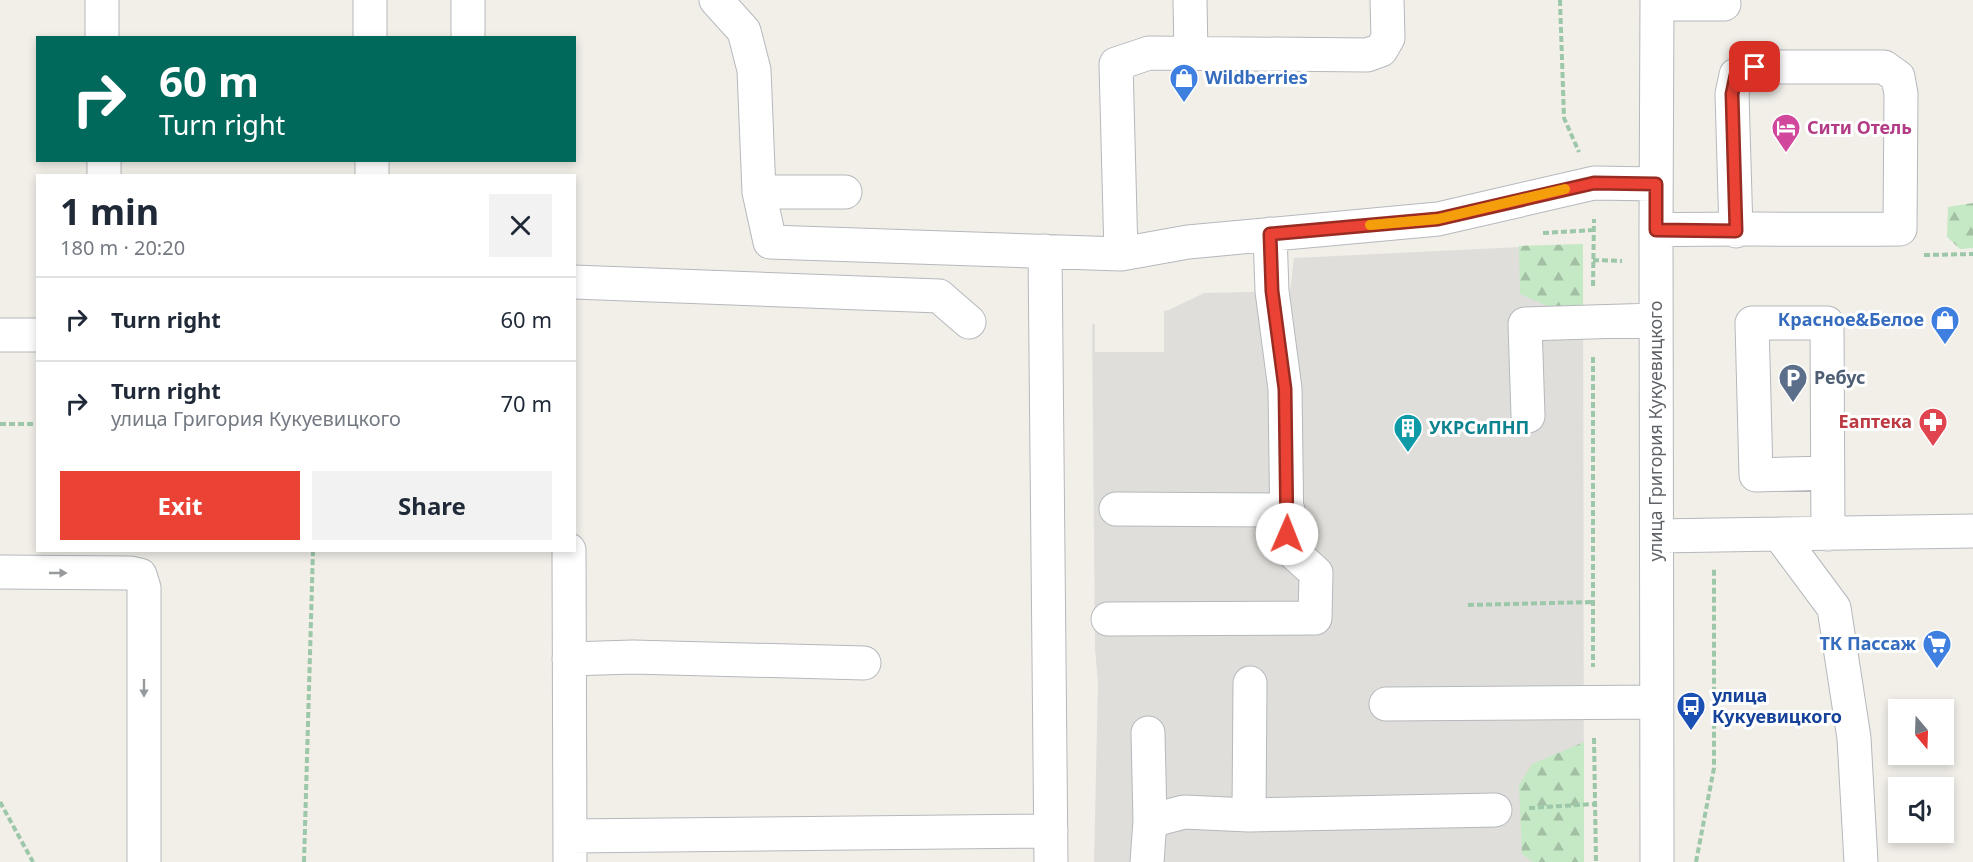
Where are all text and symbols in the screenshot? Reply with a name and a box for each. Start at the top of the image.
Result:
pin [1729,41,1780,92]
icon: arrive [1738,50,1771,83]
text: 60 m [159,52,259,109]
icon: right [60,60,138,138]
shop icon: Wildberries [1168,62,1200,104]
place label: Wildberries [1205,65,1308,89]
text: Turn right [159,106,285,143]
hotel icon: Сити Отель [1770,112,1802,154]
place label: Сити Отель [1807,115,1912,139]
text: 1 min [60,187,159,236]
button: close [489,194,552,257]
text: 180 m · 20:20 [60,234,185,261]
street label: улица Григория Кукуевицкого [1643,301,1667,562]
icon: right [60,303,93,336]
text: Turn right [111,304,221,334]
text: 60 m [501,304,552,334]
shop icon: Красное&Белое [1929,304,1961,346]
place label: Красное&Белое [1778,307,1924,331]
parking icon: Ребус [1777,362,1809,404]
place label: Ребус [1814,365,1865,389]
text: Turn right [111,375,221,405]
icon: right [60,387,93,420]
text: 70 m [501,388,552,418]
text: улица Григория Кукуевицкого [111,405,401,432]
pharmacy icon: Еаптека [1917,406,1949,448]
place label: Еаптека [1839,409,1912,433]
building icon: УКРСиПНП [1392,412,1424,454]
place label: УКРСиПНП [1429,415,1529,439]
button: Exit [60,471,300,540]
button: Share [312,471,552,540]
position arrow [1255,502,1319,566]
one-way arrow [49,568,68,578]
supermarket icon: ТК Пассаж [1921,628,1953,670]
place label: ТК Пассаж [1819,631,1916,655]
one-way arrow [139,679,149,698]
place label: улица Кукуевицкого [1711,683,1842,728]
bus stop icon: улица Кукуевицкого [1675,690,1707,732]
north arrow [1888,699,1954,765]
map controls [1888,699,1954,843]
button: sound [1888,777,1954,843]

